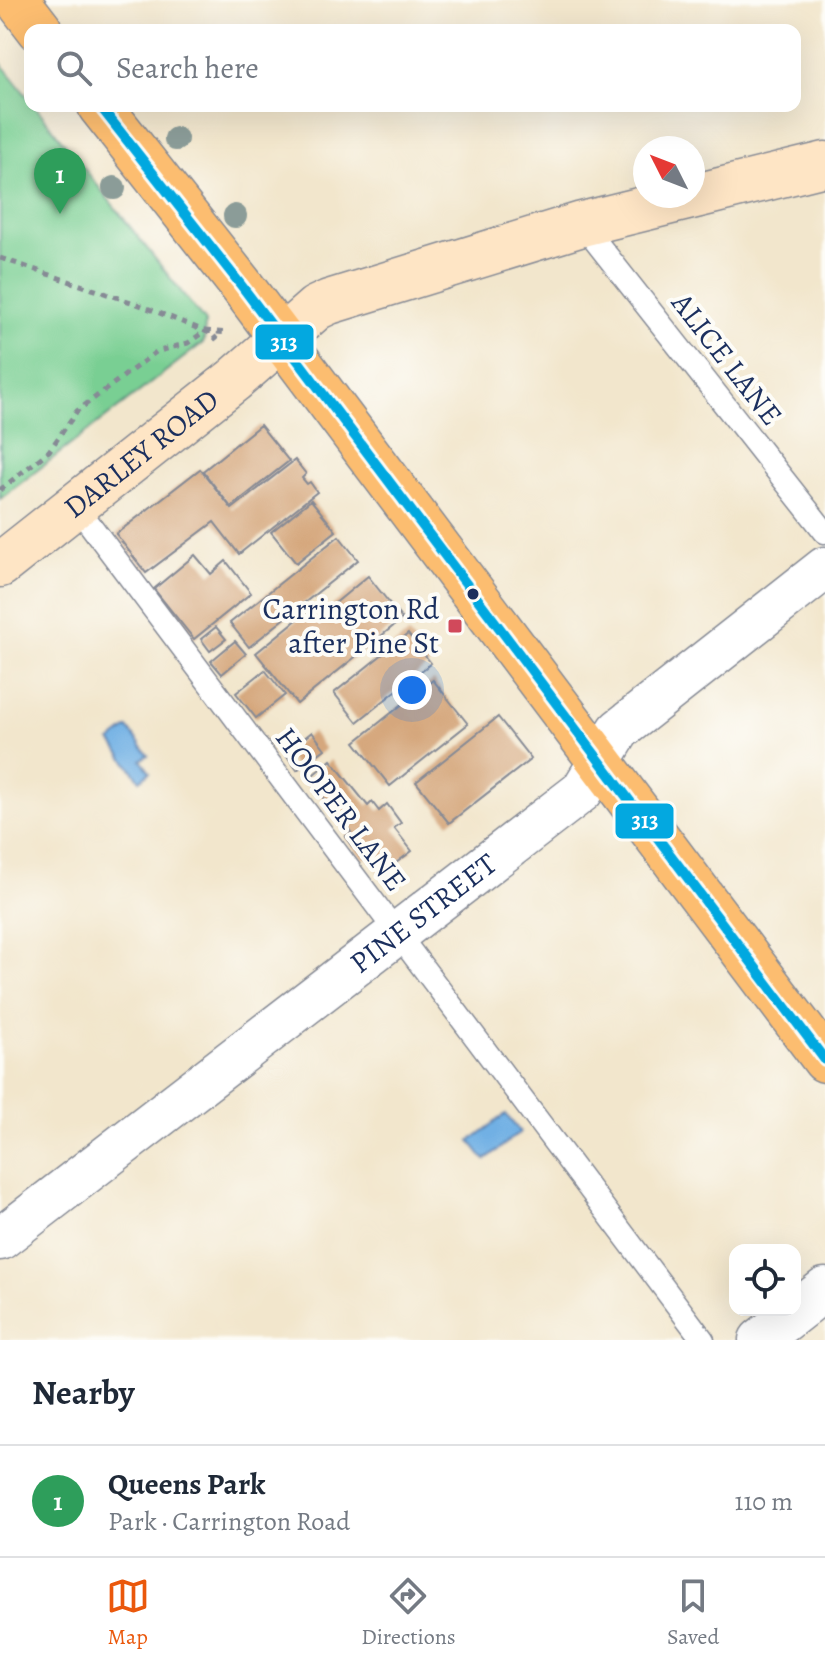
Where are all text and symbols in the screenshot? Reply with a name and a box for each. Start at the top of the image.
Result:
search box [24,24,801,112]
icon: search [52,46,96,90]
text: Search here [116,48,259,88]
north arrow [633,136,705,208]
pin: 1 [34,148,86,214]
street label: ALICE LANE [662,284,791,434]
line badge: 313 [254,323,315,361]
text: 313 [271,328,297,358]
street label: DARLEY ROAD [55,380,227,527]
unlabelled marker [465,586,481,602]
place label: Carrington Rd after Pine St [263,589,440,663]
marker: Carrington Rd after Pine St [446,617,464,635]
your location [392,670,432,710]
street label: HOOPER LANE [266,719,416,899]
line badge: 313 [614,802,675,840]
text: 313 [632,806,658,836]
street label: PINE STREET [342,844,505,983]
map controls [729,1244,801,1316]
button: locate [729,1244,801,1316]
text: Nearby [32,1369,135,1416]
text: Queens Park [108,1464,266,1504]
text: 1 [53,1484,63,1519]
text: 110 m [735,1484,793,1519]
text: Park · Carrington Road [108,1504,350,1539]
tab: Map [106,1574,150,1652]
tab: Directions [361,1574,456,1652]
tab: Saved [667,1574,719,1652]

